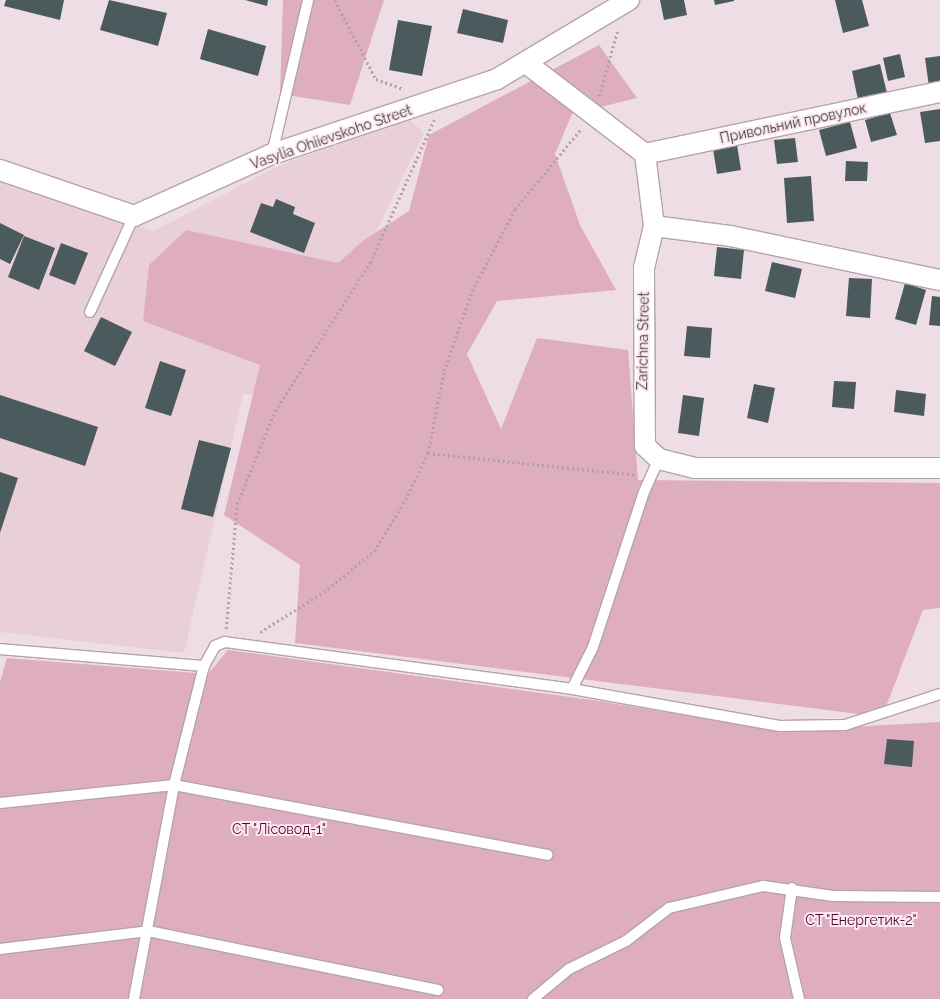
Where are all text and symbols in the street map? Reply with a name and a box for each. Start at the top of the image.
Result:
street label: Привольний провулок [718,99,868,147]
street label: Vasylia Ohiievskoho Street [248,101,414,173]
street label: Zarichna Street [634,292,652,390]
park label: СТ "Лісовод-1" [232,821,326,837]
park label: СТ "Енергетик-2" [805,912,917,928]

